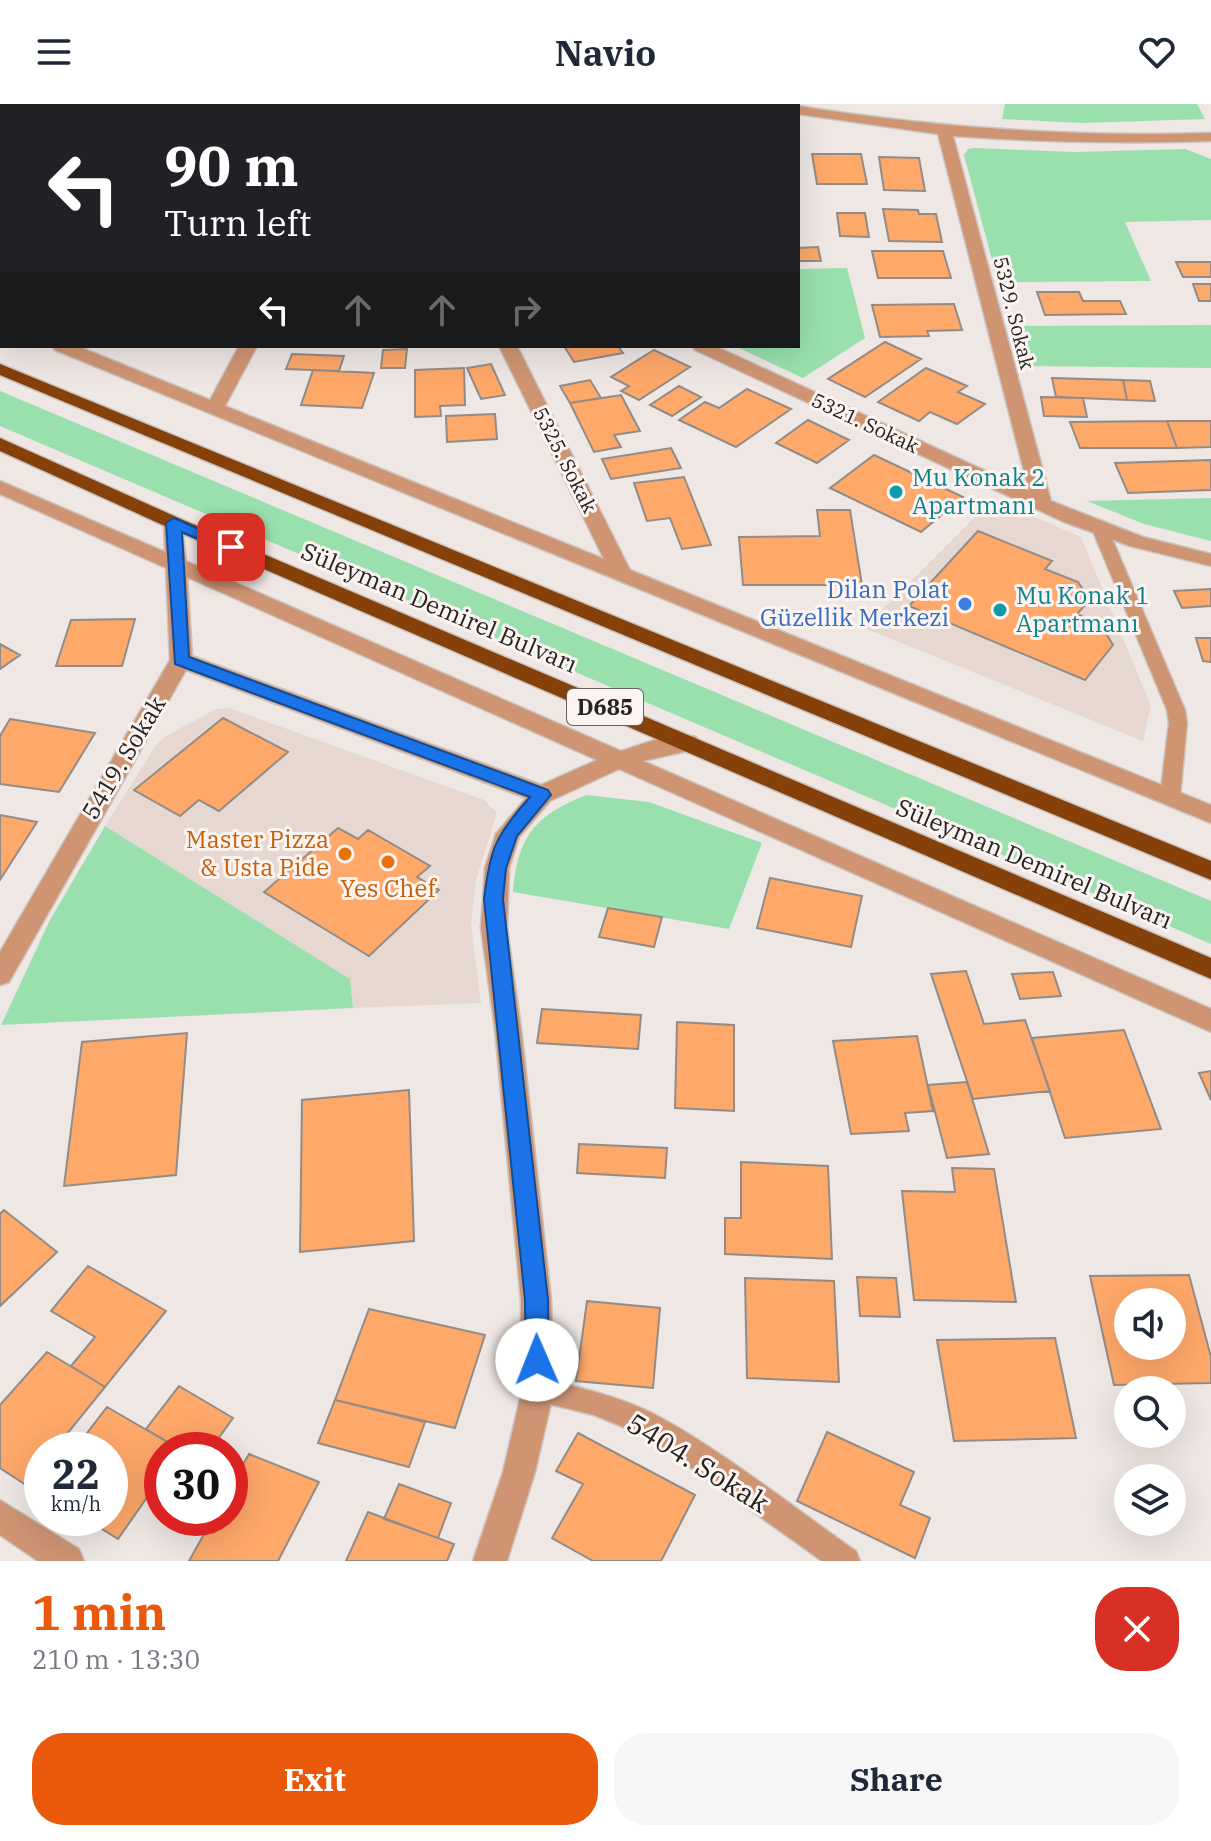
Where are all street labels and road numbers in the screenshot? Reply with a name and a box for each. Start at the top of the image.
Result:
street label: 5329. Sokak [987,254,1042,372]
street label: 5321. Sokak [807,386,923,459]
street label: 5325. Sokak [527,402,604,518]
street label: Süleyman Demirel Bulvarı [297,534,582,680]
road number: D685 [567,689,643,725]
street label: 5419. Sokak [74,690,172,825]
street label: Süleyman Demirel Bulvarı [892,790,1177,936]
street label: 5404. Sokak [620,1404,777,1521]

